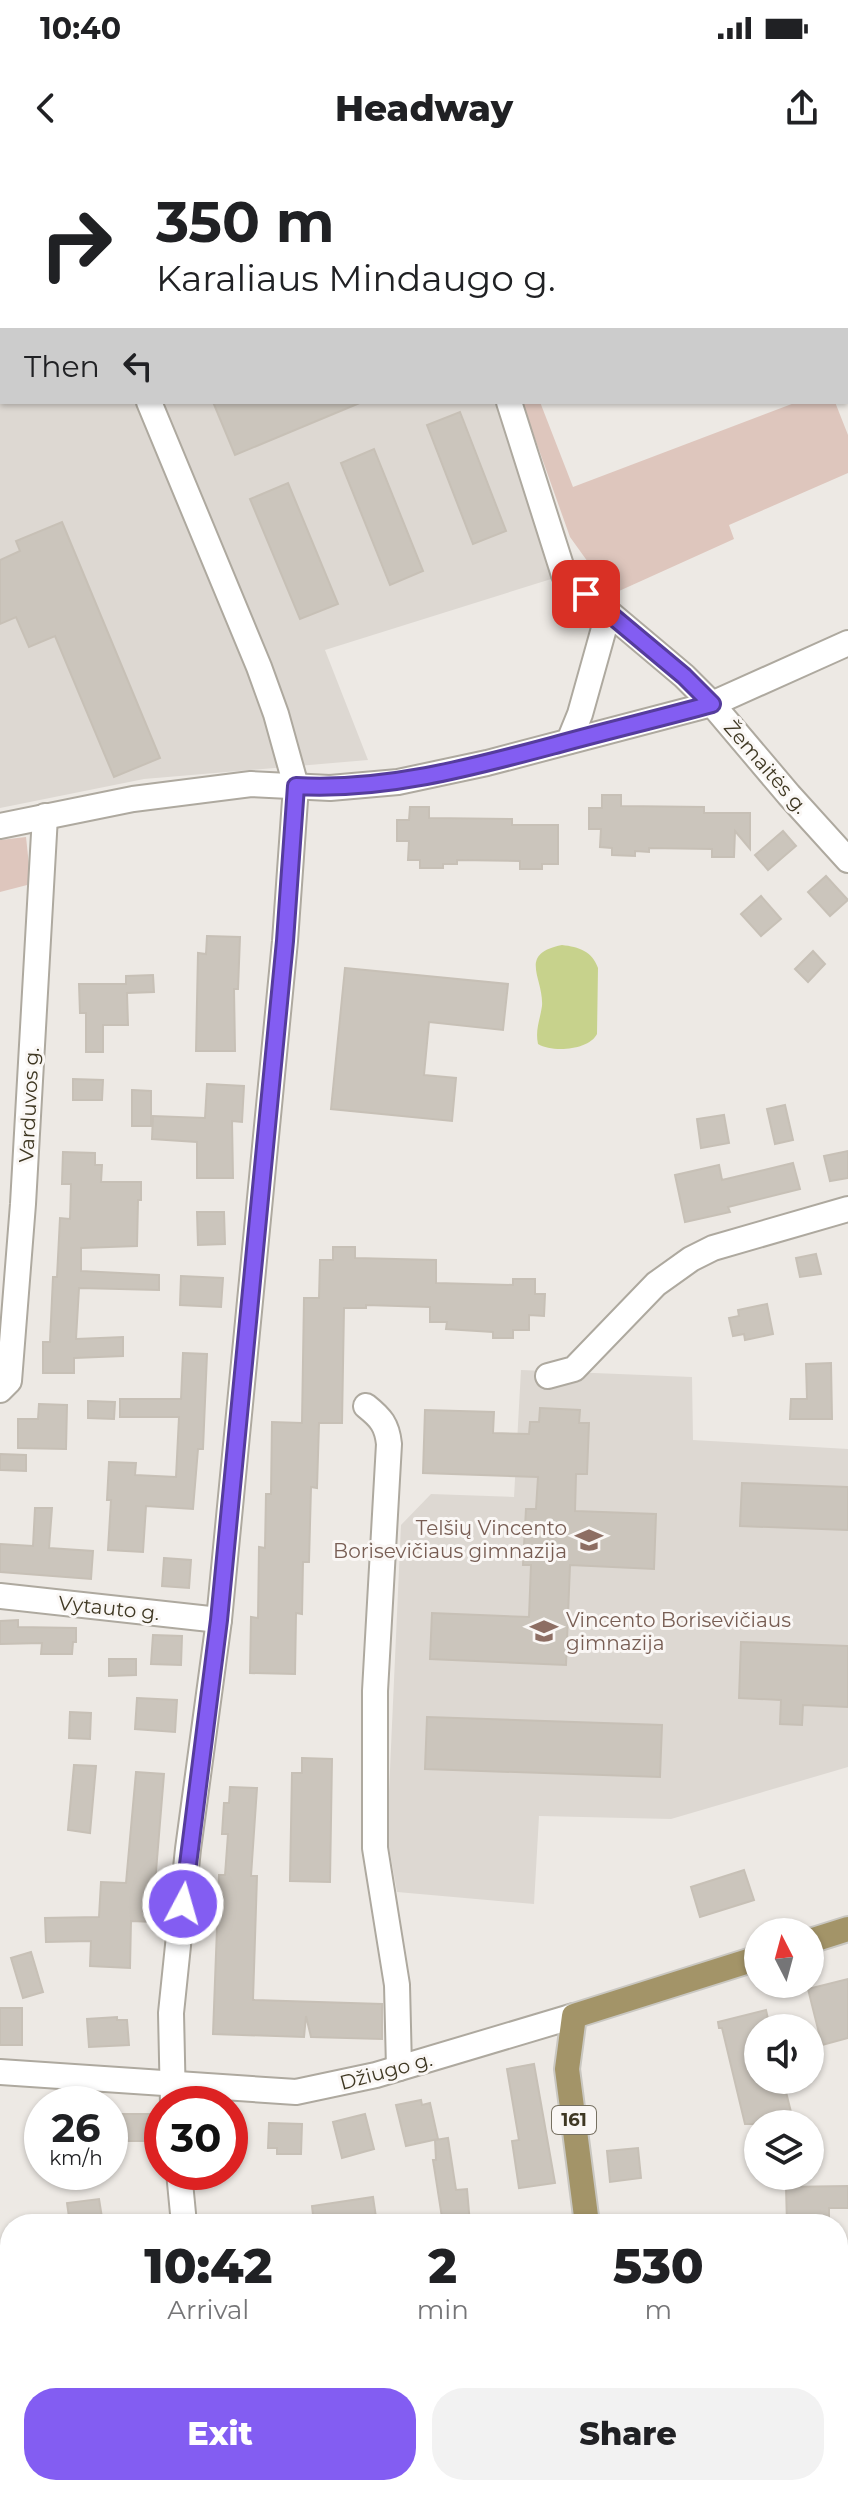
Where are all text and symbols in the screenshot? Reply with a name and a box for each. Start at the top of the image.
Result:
text: 10:40 [40,10,121,47]
icon: back [24,86,68,130]
text: Headway [335,86,513,130]
icon: share [780,86,824,130]
text: 350 m [156,188,335,256]
icon: right [24,192,128,296]
text: Karaliaus Mindaugo g. [156,256,556,300]
icon: left [116,344,160,388]
text: Then [24,348,100,385]
pin [552,560,620,628]
icon: arrive [564,572,608,616]
street label: Žemaitės g. [719,715,813,819]
street label: Varduvos g. [14,1047,44,1163]
place label: Telšių Vincento Borisevičiaus gimnazija [333,1516,567,1563]
school or university icon: Telšių Vincento Borisevičiaus gimnazija [574,1525,604,1555]
street label: Vytauto g. [57,1591,161,1625]
place label: Vincento Borisevičiaus gimnazija [566,1608,791,1655]
school or university icon: Vincento Borisevičiaus gimnazija [529,1616,559,1646]
position arrow [141,1862,225,1946]
north arrow [744,1918,824,1998]
map controls [744,1918,824,2190]
button: sound [744,2014,824,2094]
street label: Džiugo g. [337,2047,435,2095]
speed limit sign: 30 [144,2086,248,2190]
text: 26 [51,2103,101,2152]
road number: 161 [552,2106,596,2134]
button: layers [744,2110,824,2190]
text: km/h [49,2146,103,2170]
text: 10:42 [144,2237,272,2295]
text: 2 [428,2237,457,2295]
text: 530 [613,2237,704,2295]
text: Arrival [167,2294,249,2326]
text: min [417,2294,469,2326]
text: m [645,2294,672,2326]
button: Exit [24,2388,416,2480]
button: Share [432,2388,824,2480]

